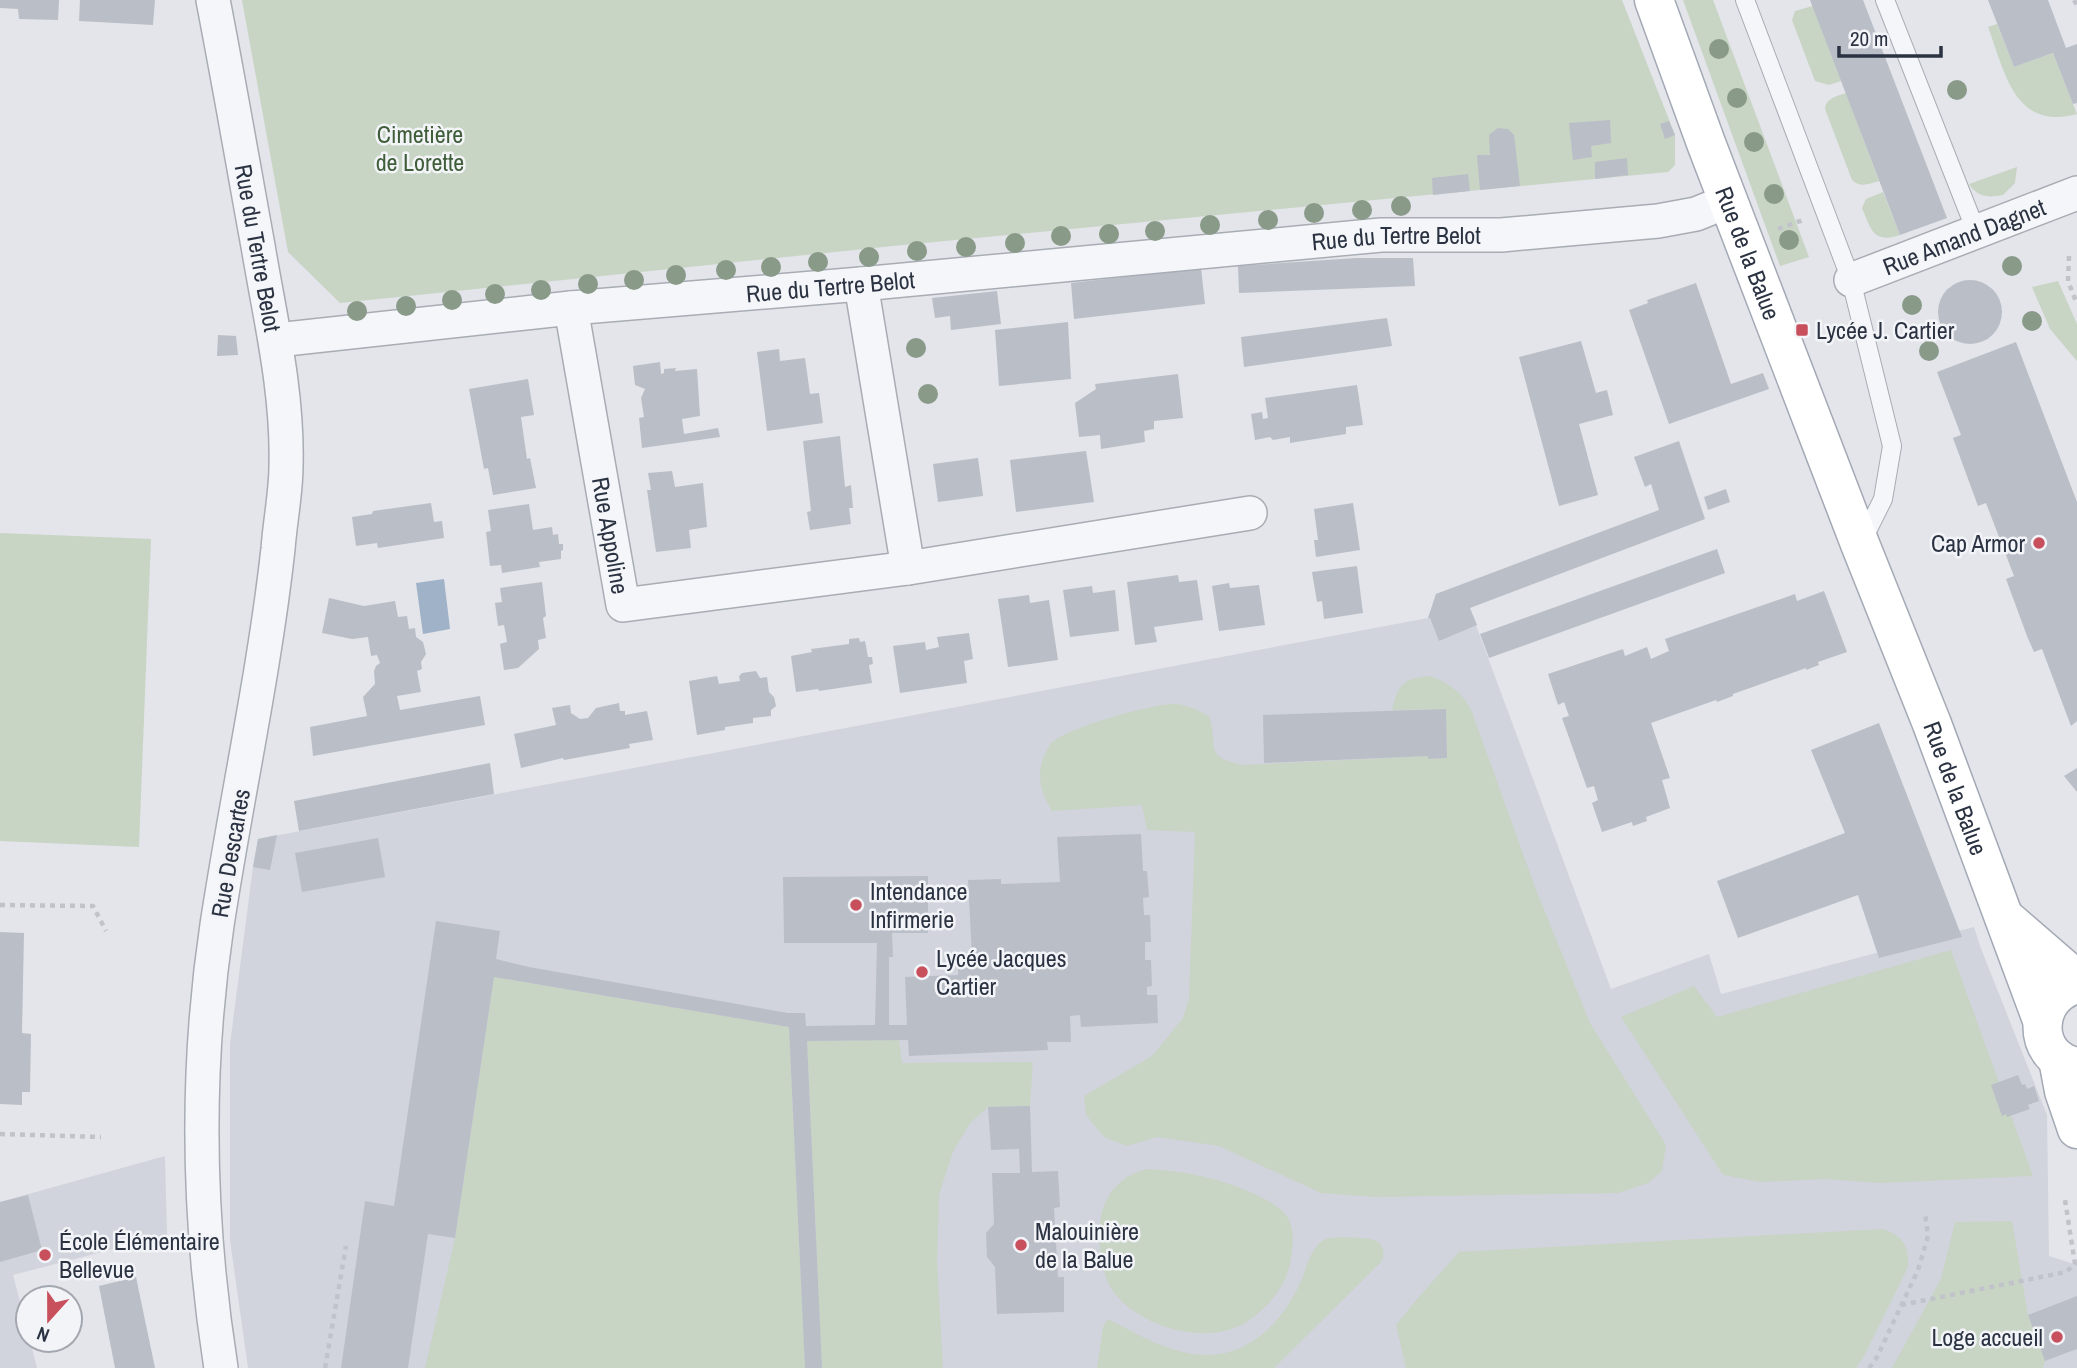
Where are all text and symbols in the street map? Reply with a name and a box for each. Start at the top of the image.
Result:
scale bar [1839,14,1940,58]
text: 20 m [1850,24,1888,53]
park label: Cimetière de Lorette [376,118,464,178]
street label: Rue du Tertre Belot [228,162,289,334]
street label: Rue de la Balue [1708,182,1788,324]
street label: Rue Amand Dagnet [1878,191,2050,282]
street label: Rue du Tertre Belot [1310,219,1481,257]
street label: Rue du Tertre Belot [745,263,917,309]
place label: Lycée J. Cartier [1816,314,1955,346]
marker: Lycée J. Cartier [1794,322,1810,338]
street label: Rue Appoline [585,475,637,597]
place label: Cap Armor [1931,527,2025,559]
marker: Cap Armor [2031,535,2047,551]
street label: Rue de la Balue [1916,717,1995,859]
street label: Rue Descartes [203,786,257,920]
place label: Intendance Infirmerie [870,875,967,935]
marker: Intendance Infirmerie [848,897,864,913]
place label: Lycée Jacques Cartier [936,942,1067,1002]
marker: Lycée Jacques Cartier [914,964,930,980]
place label: Malouinière de la Balue [1035,1215,1139,1275]
place label: École Élémentaire Bellevue [59,1225,220,1285]
marker: Malouinière de la Balue [1013,1237,1029,1253]
marker: École Élémentaire Bellevue [37,1247,53,1263]
north arrow [14,1284,84,1354]
text: N [33,1321,53,1349]
place label: Loge accueil [1931,1321,2043,1353]
marker: Loge accueil [2049,1329,2065,1345]

